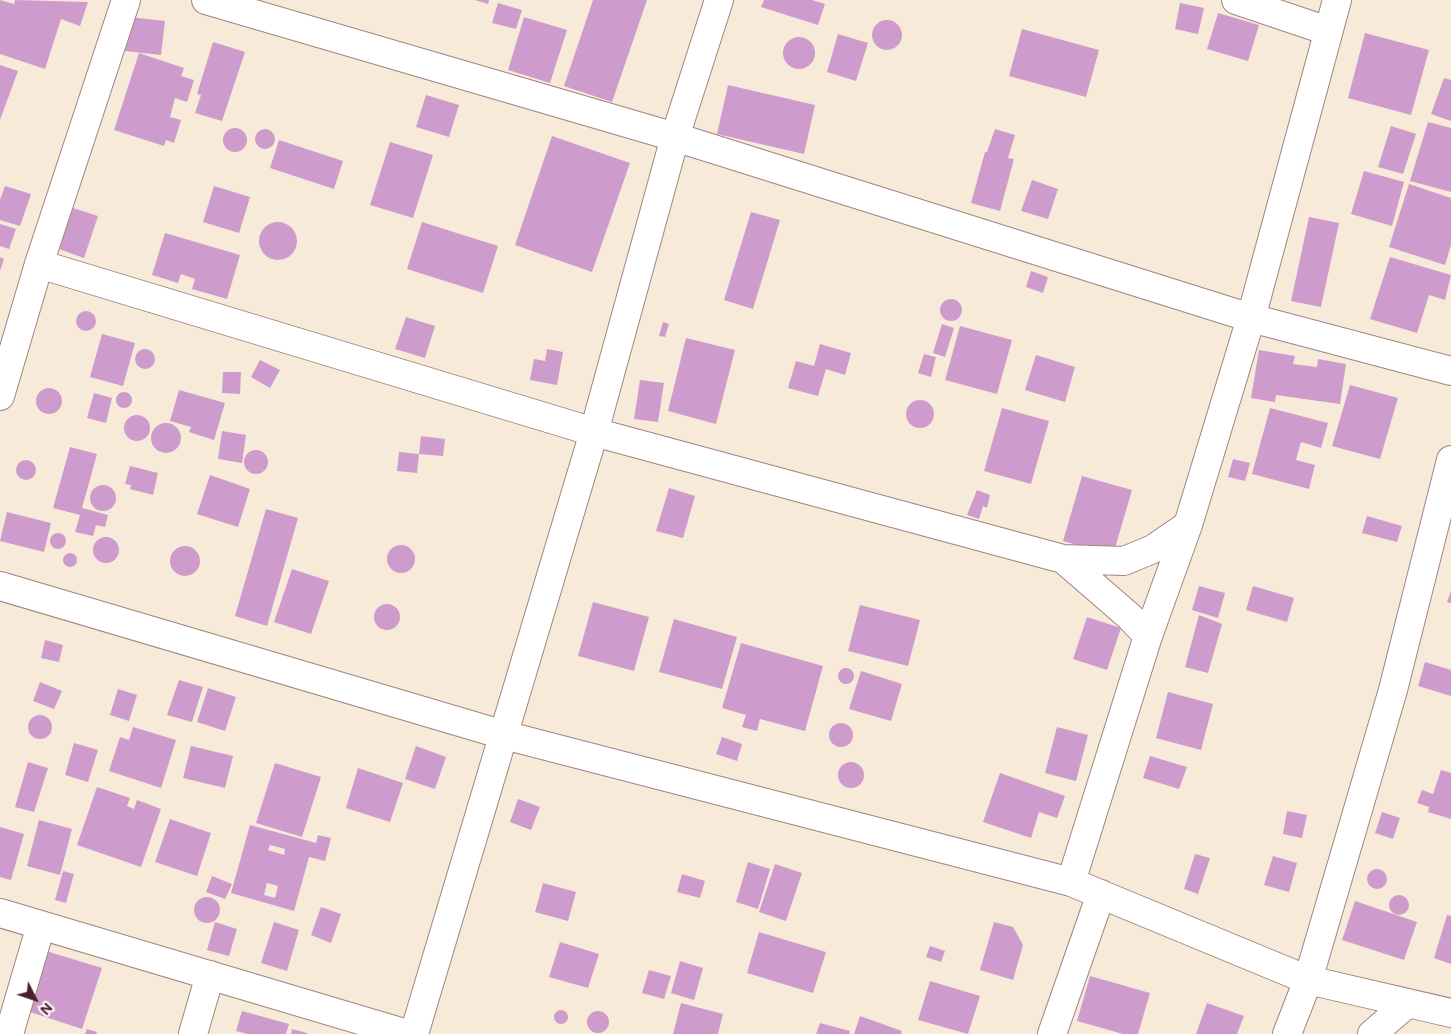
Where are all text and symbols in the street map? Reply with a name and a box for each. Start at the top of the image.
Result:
north arrow [10,974,60,1024]
text: N [36,999,57,1019]

